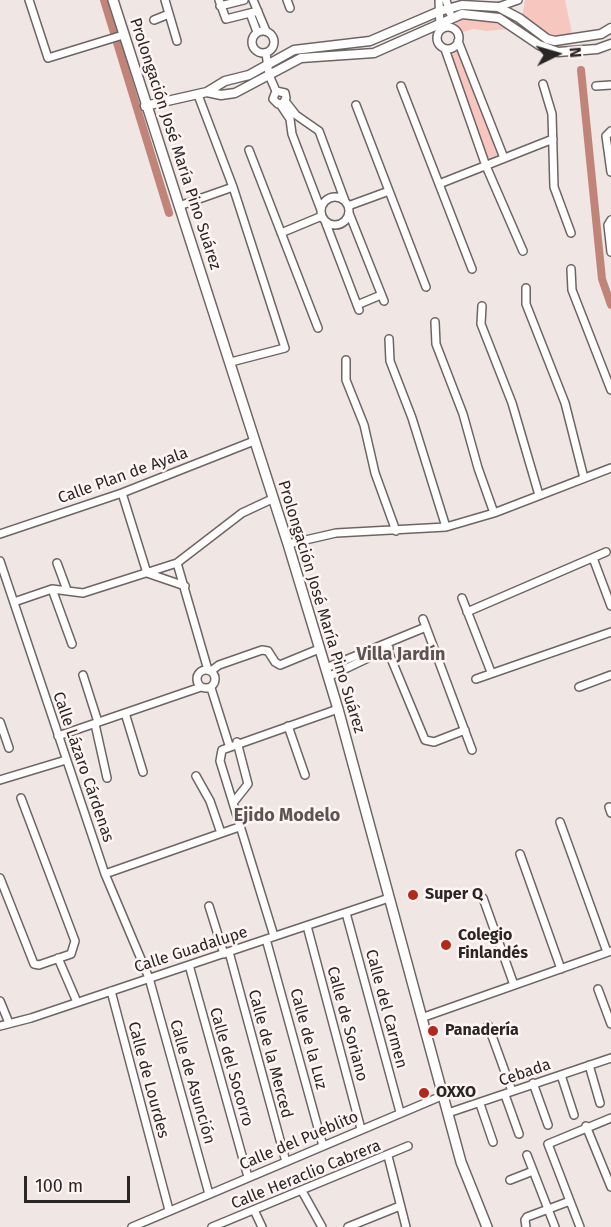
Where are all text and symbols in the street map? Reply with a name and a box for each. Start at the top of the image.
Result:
street label: Prolongación José María Pino Suárez [125,16,225,272]
north arrow [527,24,587,84]
text: N [566,46,585,58]
street label: Calle Plan de Ayala [55,444,191,508]
street label: Prolongación José María Pino Suárez [273,478,369,736]
district label: Villa Jardín [356,644,446,666]
street label: Calle Lázaro Cárdenas [48,689,118,845]
district label: Ejido Modelo [234,805,340,827]
place label: Super Q [425,885,483,905]
marker: Super Q [406,888,420,902]
street label: Calle Guadalupe [132,923,250,977]
place label: Colegio Finlandés [458,926,528,964]
marker: Colegio Finlandés [439,938,453,952]
street label: Calle del Carmen [361,947,411,1071]
street label: Calle de Soriano [322,964,372,1084]
street label: Calle de la Luz [285,986,331,1092]
street label: Calle de la Merced [244,988,296,1120]
street label: Calle del Socorro [205,1005,257,1129]
street label: Calle de Asunción [165,1018,219,1146]
street label: Calle de Lourdes [123,1020,173,1140]
place label: Panadería [445,1021,519,1041]
marker: Panadería [426,1024,440,1038]
street label: Cebada [496,1055,554,1091]
place label: OXXO [436,1083,476,1103]
marker: OXXO [417,1086,431,1100]
street label: Calle del Pueblito [237,1107,361,1175]
street label: Calle Heraclio Cabrera [228,1136,384,1214]
scale bar [27,1164,134,1202]
text: 100 m [35,1175,83,1197]

